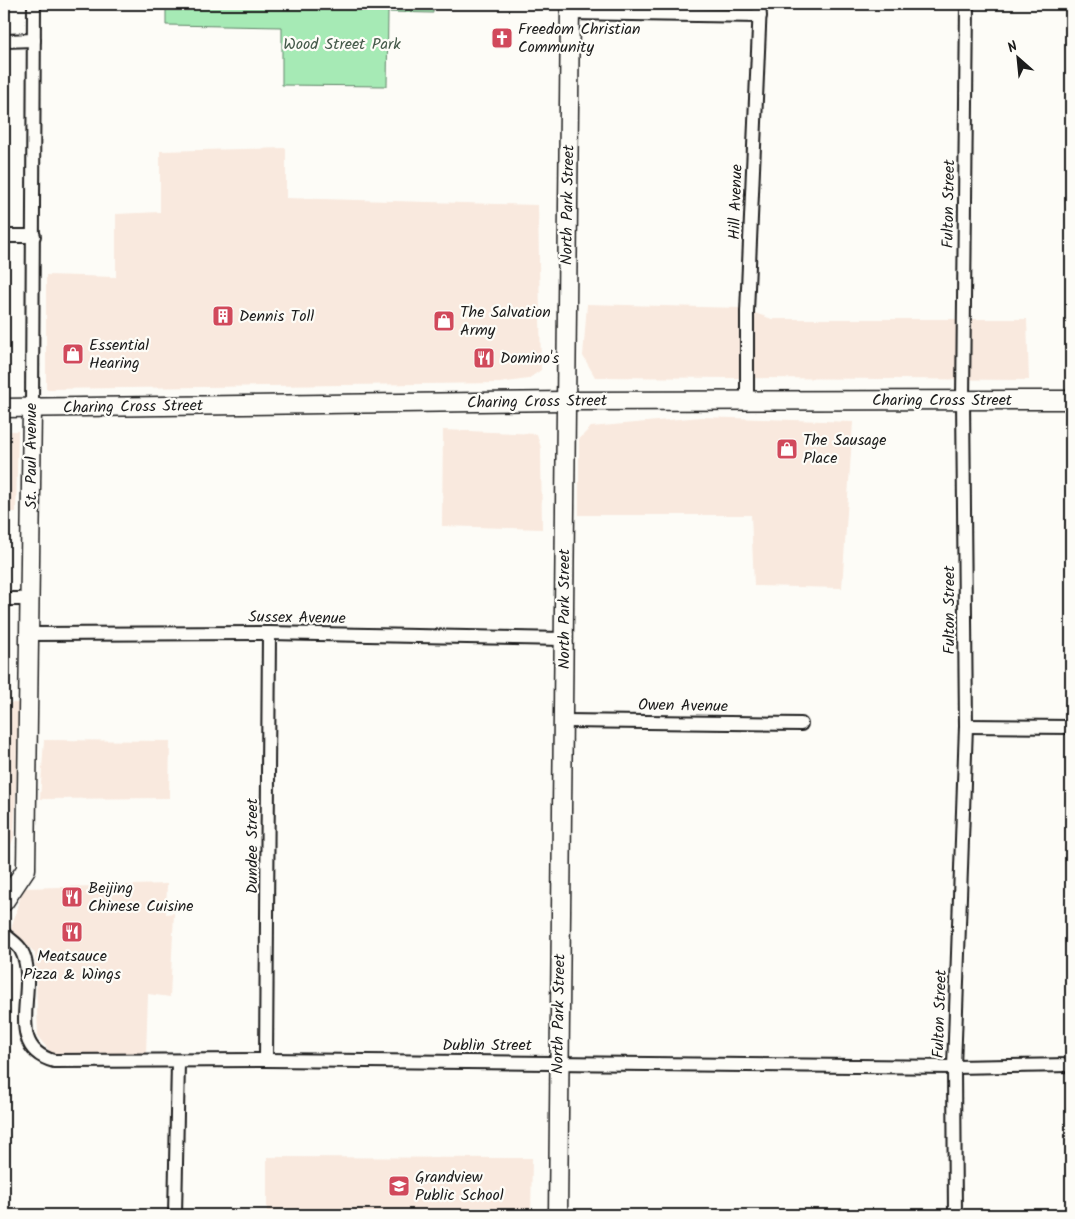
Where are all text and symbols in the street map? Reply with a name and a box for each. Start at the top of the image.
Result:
place label: Freedom Christian Community [518,17,641,60]
church icon: Freedom Christian Community [490,26,514,50]
park label: Wood Street Park [283,32,401,57]
north arrow [992,32,1042,82]
text: N [1004,35,1022,59]
street label: North Park Street [554,144,582,265]
street label: Fulton Street [936,159,962,249]
street label: Hill Avenue [722,164,750,240]
place label: The Salvation Army [460,300,551,343]
building icon: Dennis Toll [211,304,235,328]
place label: Dennis Toll [239,304,314,329]
shop icon: The Salvation Army [432,309,456,333]
place label: Essential Hearing [89,333,149,376]
shop icon: Essential Hearing [61,342,85,366]
restaurant icon: Domino's [472,346,496,370]
place label: Domino's [500,346,559,371]
street label: Charing Cross Street [467,388,608,416]
street label: Charing Cross Street [872,388,1013,413]
street label: Charing Cross Street [63,393,204,421]
street label: St. Paul Avenue [19,403,44,509]
place label: The Sausage Place [803,428,887,471]
shop icon: The Sausage Place [775,437,799,461]
street label: North Park Street [552,548,577,669]
street label: Fulton Street [937,565,962,654]
street label: Sussex Avenue [248,605,346,631]
street label: Owen Avenue [638,693,728,719]
street label: Dundee Street [240,797,265,894]
place label: Beijing Chinese Cuisine [88,876,194,919]
restaurant icon: Beijing Chinese Cuisine [60,885,84,909]
restaurant icon: Meatsauce Pizza & Wings [60,920,84,944]
place label: Meatsauce Pizza & Wings [23,944,121,987]
street label: North Park Street [545,953,573,1074]
street label: Fulton Street [926,968,954,1059]
street label: Dublin Street [442,1033,533,1058]
place label: Grandview Public School [415,1165,504,1208]
school or university icon: Grandview Public School [387,1174,411,1198]

